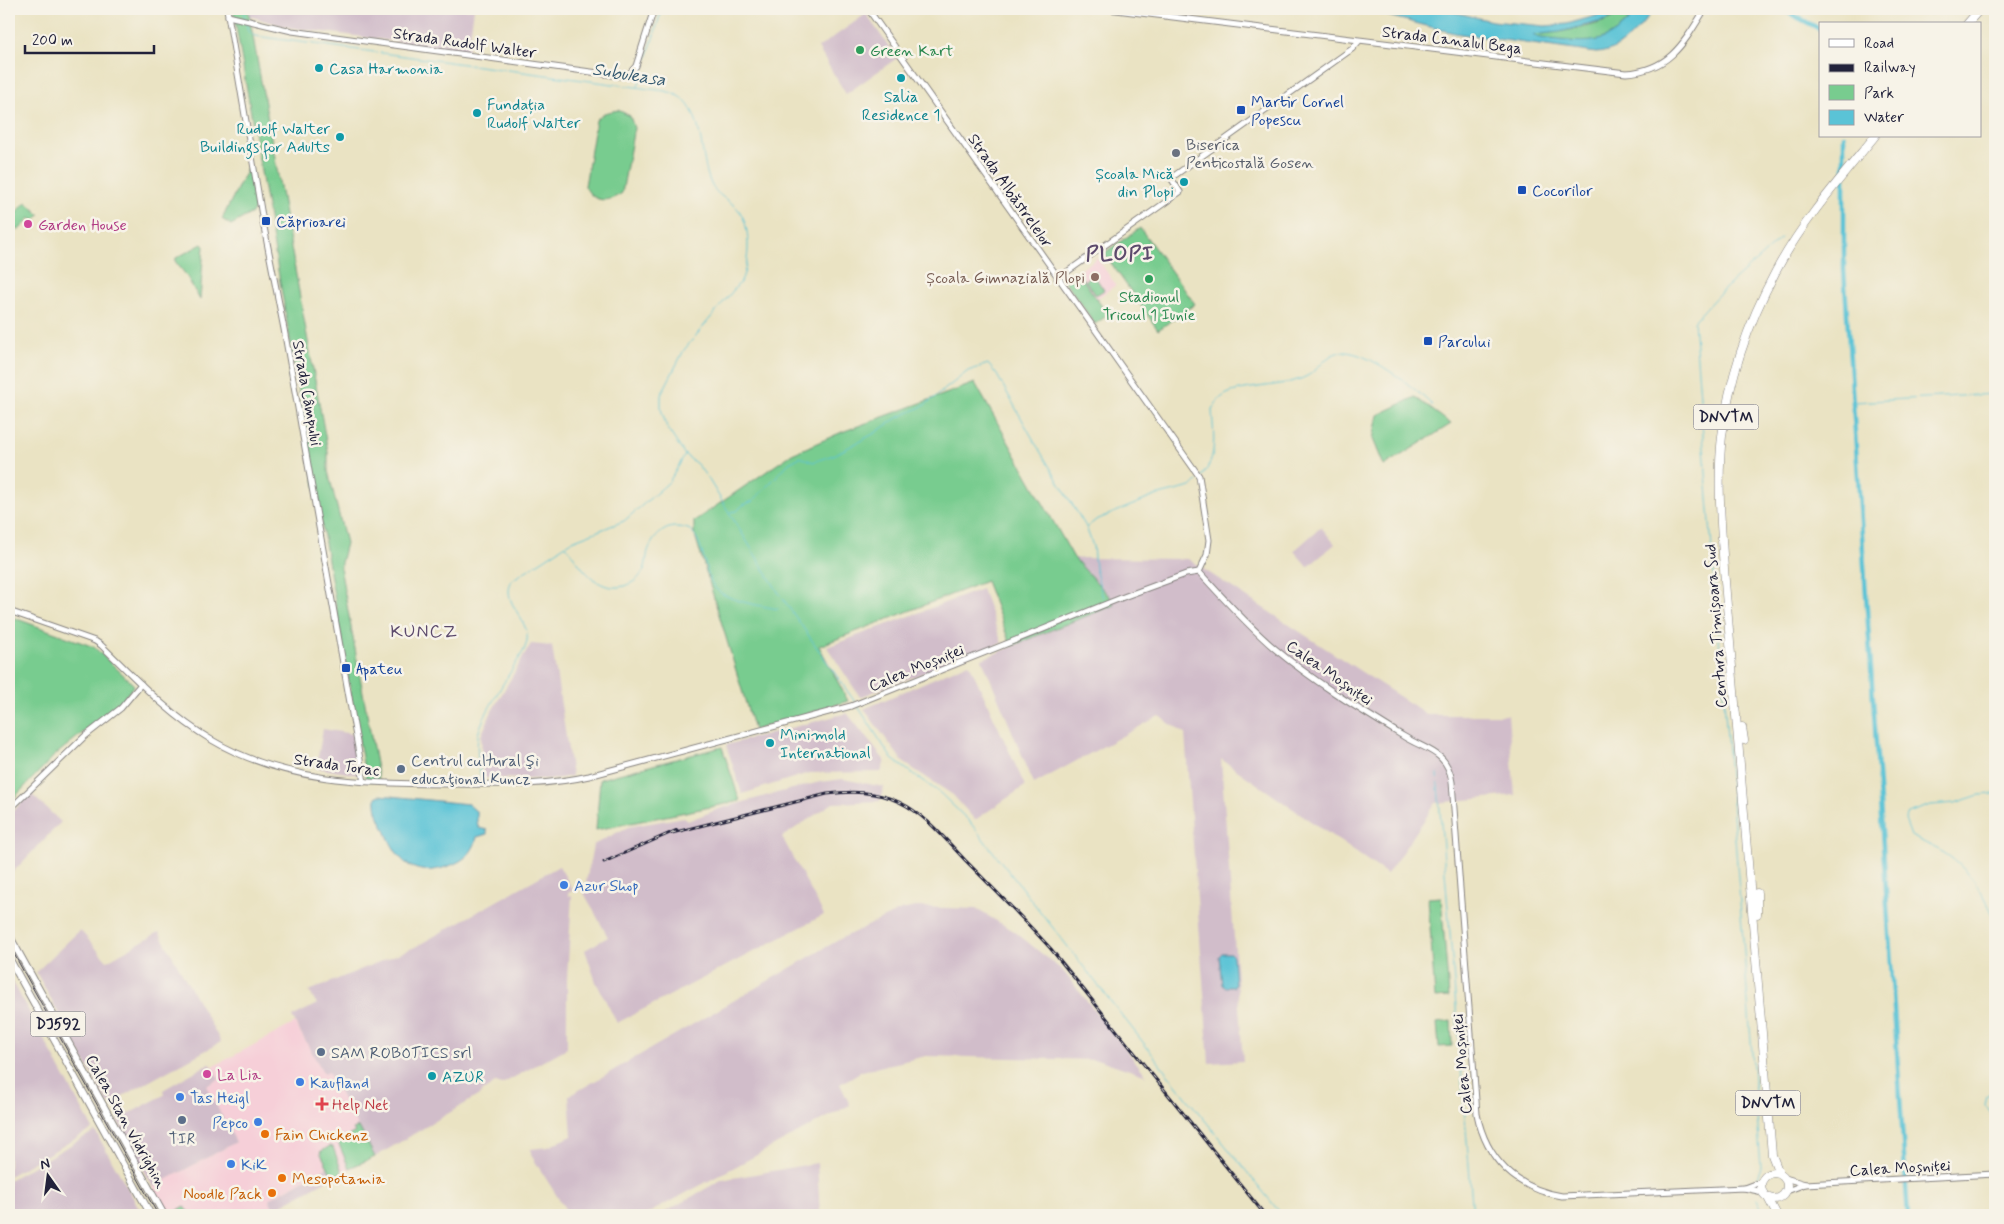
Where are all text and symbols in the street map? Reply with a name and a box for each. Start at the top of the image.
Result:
street label: Strada Canalul Bega [1381,21,1523,59]
scale bar [25,22,154,54]
legend [1819,22,1982,138]
street label: Strada Rudolf Walter [392,23,538,64]
text: 200 m [32,31,73,51]
text: Road [1864,34,1894,54]
place label: Green Kart [870,41,954,62]
marker: Green Kart [854,44,866,56]
water label: Subuleasa [591,57,667,93]
text: Railway [1864,58,1916,78]
place label: Casa Harmonia [329,59,443,80]
marker: Casa Harmonia [313,62,325,74]
marker: Salia Residence 1 [895,72,907,84]
text: Park [1864,84,1894,104]
place label: Salia Residence 1 [862,87,940,126]
place label: Martir Cornel Popescu [1251,92,1344,131]
place label: Fundația Rudolf Walter [487,95,581,134]
marker: Martir Cornel Popescu [1235,104,1247,116]
marker: Fundația Rudolf Walter [471,107,483,119]
text: Water [1864,108,1904,128]
place label: Rudolf Walter Buildings for Adults [200,119,330,160]
street label: Strada Albăstrelelor [962,130,1057,252]
marker: Rudolf Walter Buildings for Adults [334,131,346,143]
place label: Biserica Penticostală Gosen [1186,135,1314,174]
marker: Biserica Penticostală Gosen [1170,147,1182,159]
place label: Școala Mică din Plopi [1095,164,1174,203]
marker: Școala Mică din Plopi [1178,176,1190,188]
place label: Cocorilor [1532,181,1593,202]
marker: Cocorilor [1516,184,1528,196]
place label: Căprioarei [276,212,346,233]
place label: Garden House [38,215,127,236]
marker: Căprioarei [260,215,272,227]
marker: Garden House [22,218,34,230]
district label: PLOPI [1086,240,1154,268]
place label: Școala Gimnazială Plopi [926,268,1085,289]
marker: Școala Gimnazială Plopi [1089,271,1101,283]
marker: Stadionul Tricoul 1 Iunie [1143,273,1155,285]
place label: Stadionul Tricoul 1 Iunie [1103,287,1195,326]
place label: Parcului [1438,332,1491,353]
marker: Parcului [1422,335,1434,347]
street label: Strada Câmpului [287,339,326,448]
road number: DNVTM [1694,404,1758,430]
street label: Centura Timișoara Sud [1700,543,1733,709]
district label: KUNCZ [390,620,458,644]
street label: Calea Moșniței [1282,636,1377,711]
street label: Calea Moșniței [866,640,967,697]
place label: Apateu [356,659,403,681]
marker: Apateu [340,662,352,674]
place label: Minimold International [780,725,871,764]
marker: Minimold International [764,737,776,749]
street label: Strada Torac [293,749,382,782]
place label: Centrul cultural şi educaţional Kuncz [411,751,539,790]
marker: Centrul cultural şi educaţional Kuncz [395,763,407,775]
place label: Azur Shop [574,876,639,897]
marker: Azur Shop [558,879,570,891]
road number: DJ592 [30,1012,86,1036]
street label: Calea Moșniței [1448,1013,1477,1115]
place label: SAM ROBOTICS srl [331,1043,472,1064]
marker: SAM ROBOTICS srl [315,1046,327,1058]
street label: Calea Stan Vidrighin [80,1051,171,1193]
place label: La Lia [217,1065,261,1086]
place label: AZUR [442,1067,484,1088]
marker: La Lia [201,1068,213,1080]
marker: AZUR [426,1070,438,1082]
place label: Kaufland [310,1073,369,1094]
marker: Kaufland [294,1076,306,1088]
place label: Tas Heigl [190,1088,249,1109]
road number: DNVTM [1736,1090,1800,1116]
marker: Tas Heigl [174,1091,186,1103]
place label: Help Net [332,1095,388,1116]
marker: Help Net [316,1098,328,1110]
place label: Pepco [212,1113,248,1134]
marker: TIR [176,1114,188,1126]
marker: Pepco [252,1116,264,1128]
place label: Fain Chickenz [275,1125,369,1146]
marker: Fain Chickenz [259,1128,271,1140]
place label: TIR [169,1129,195,1150]
north arrow [22,1152,72,1202]
text: N [38,1154,52,1174]
place label: KiK [241,1155,267,1176]
street label: Calea Moșniței [1849,1155,1951,1182]
marker: KiK [225,1158,237,1170]
place label: Mesopotamia [292,1169,385,1190]
marker: Mesopotamia [276,1172,288,1184]
place label: Noodle Pack [183,1184,262,1205]
marker: Noodle Pack [266,1187,278,1199]

